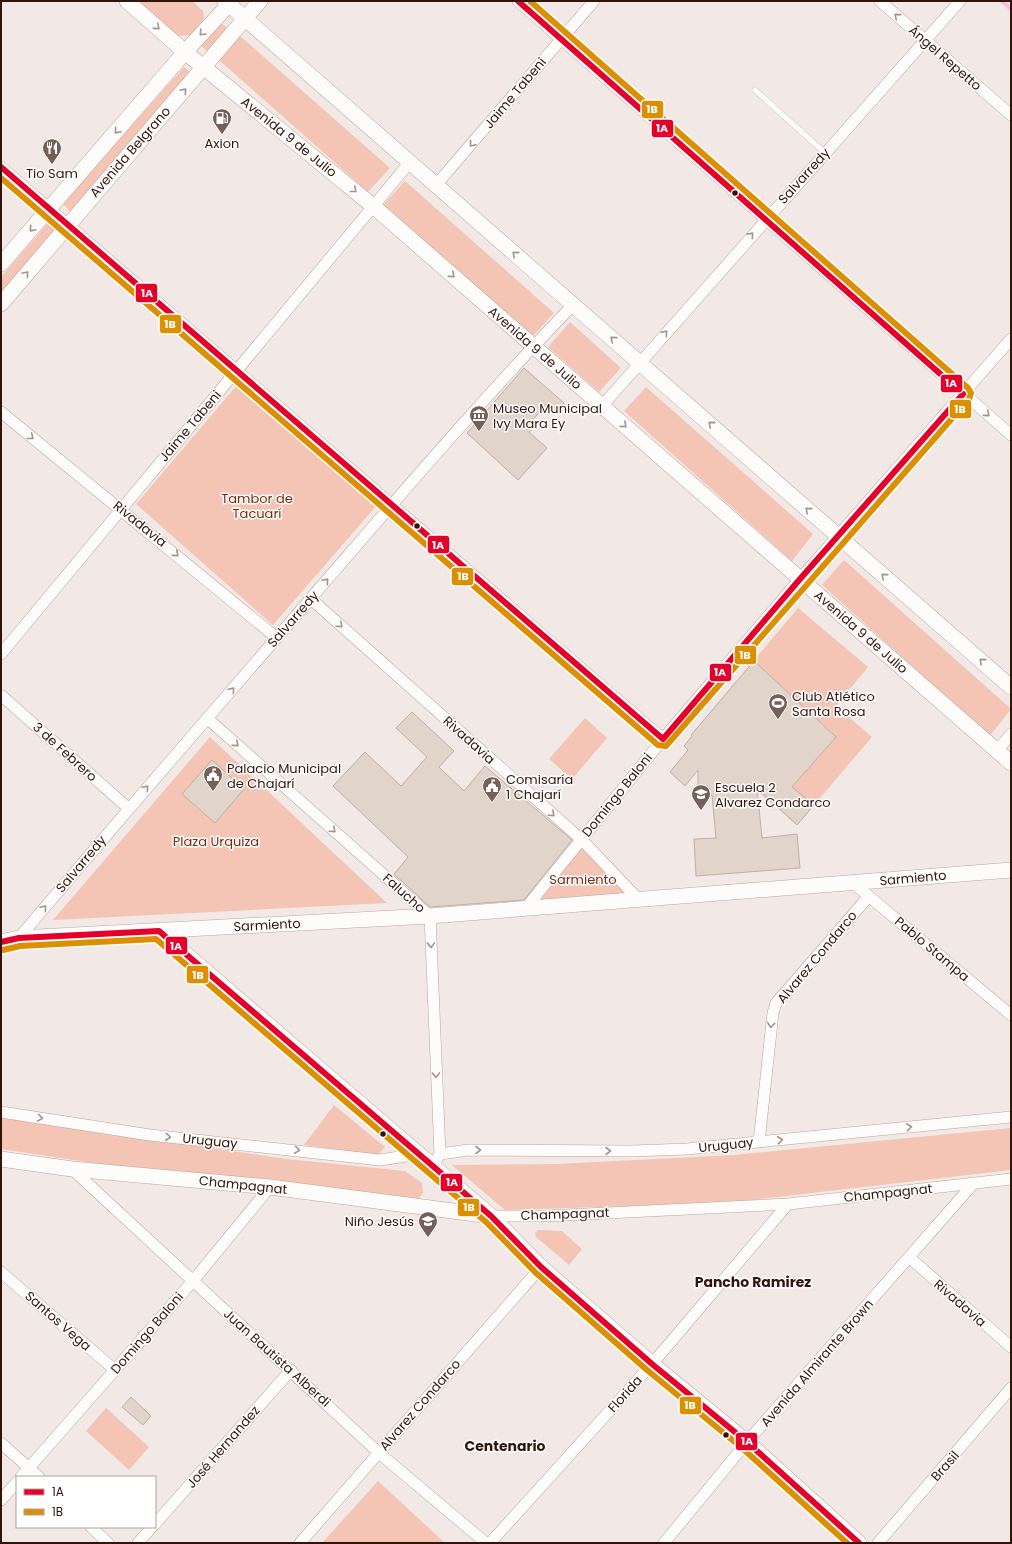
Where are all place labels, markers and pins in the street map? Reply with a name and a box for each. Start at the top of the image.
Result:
fuel station icon: Axion [211,107,233,135]
place label: Axion [205,134,239,153]
restaurant icon: Tio Sam [41,137,63,165]
place label: Tio Sam [26,164,78,183]
unlabelled marker [730,188,740,198]
place label: Museo Municipal Ivy Mara Ey [493,399,602,433]
museum icon: Museo Municipal Ivy Mara Ey [468,404,490,432]
unlabelled marker [412,521,422,531]
place label: Club Atlético Santa Rosa [792,687,875,721]
sports icon: Club Atlético Santa Rosa [767,692,789,720]
place label: Palacio Municipal de Chajarí [227,759,341,793]
public building icon: Palacio Municipal de Chajarí [202,764,224,792]
place label: Comisaría 1 Chajarí [506,770,573,804]
public building icon: Comisaría 1 Chajarí [481,775,503,803]
place label: Escuela 2 Alvarez Condarco [715,778,831,812]
school or university icon: Escuela 2 Alvarez Condarco [690,783,712,811]
unlabelled marker [378,1129,388,1139]
school or university icon: Niño Jesús [417,1210,439,1238]
place label: Niño Jesús [345,1212,414,1231]
unlabelled marker [721,1430,731,1440]

